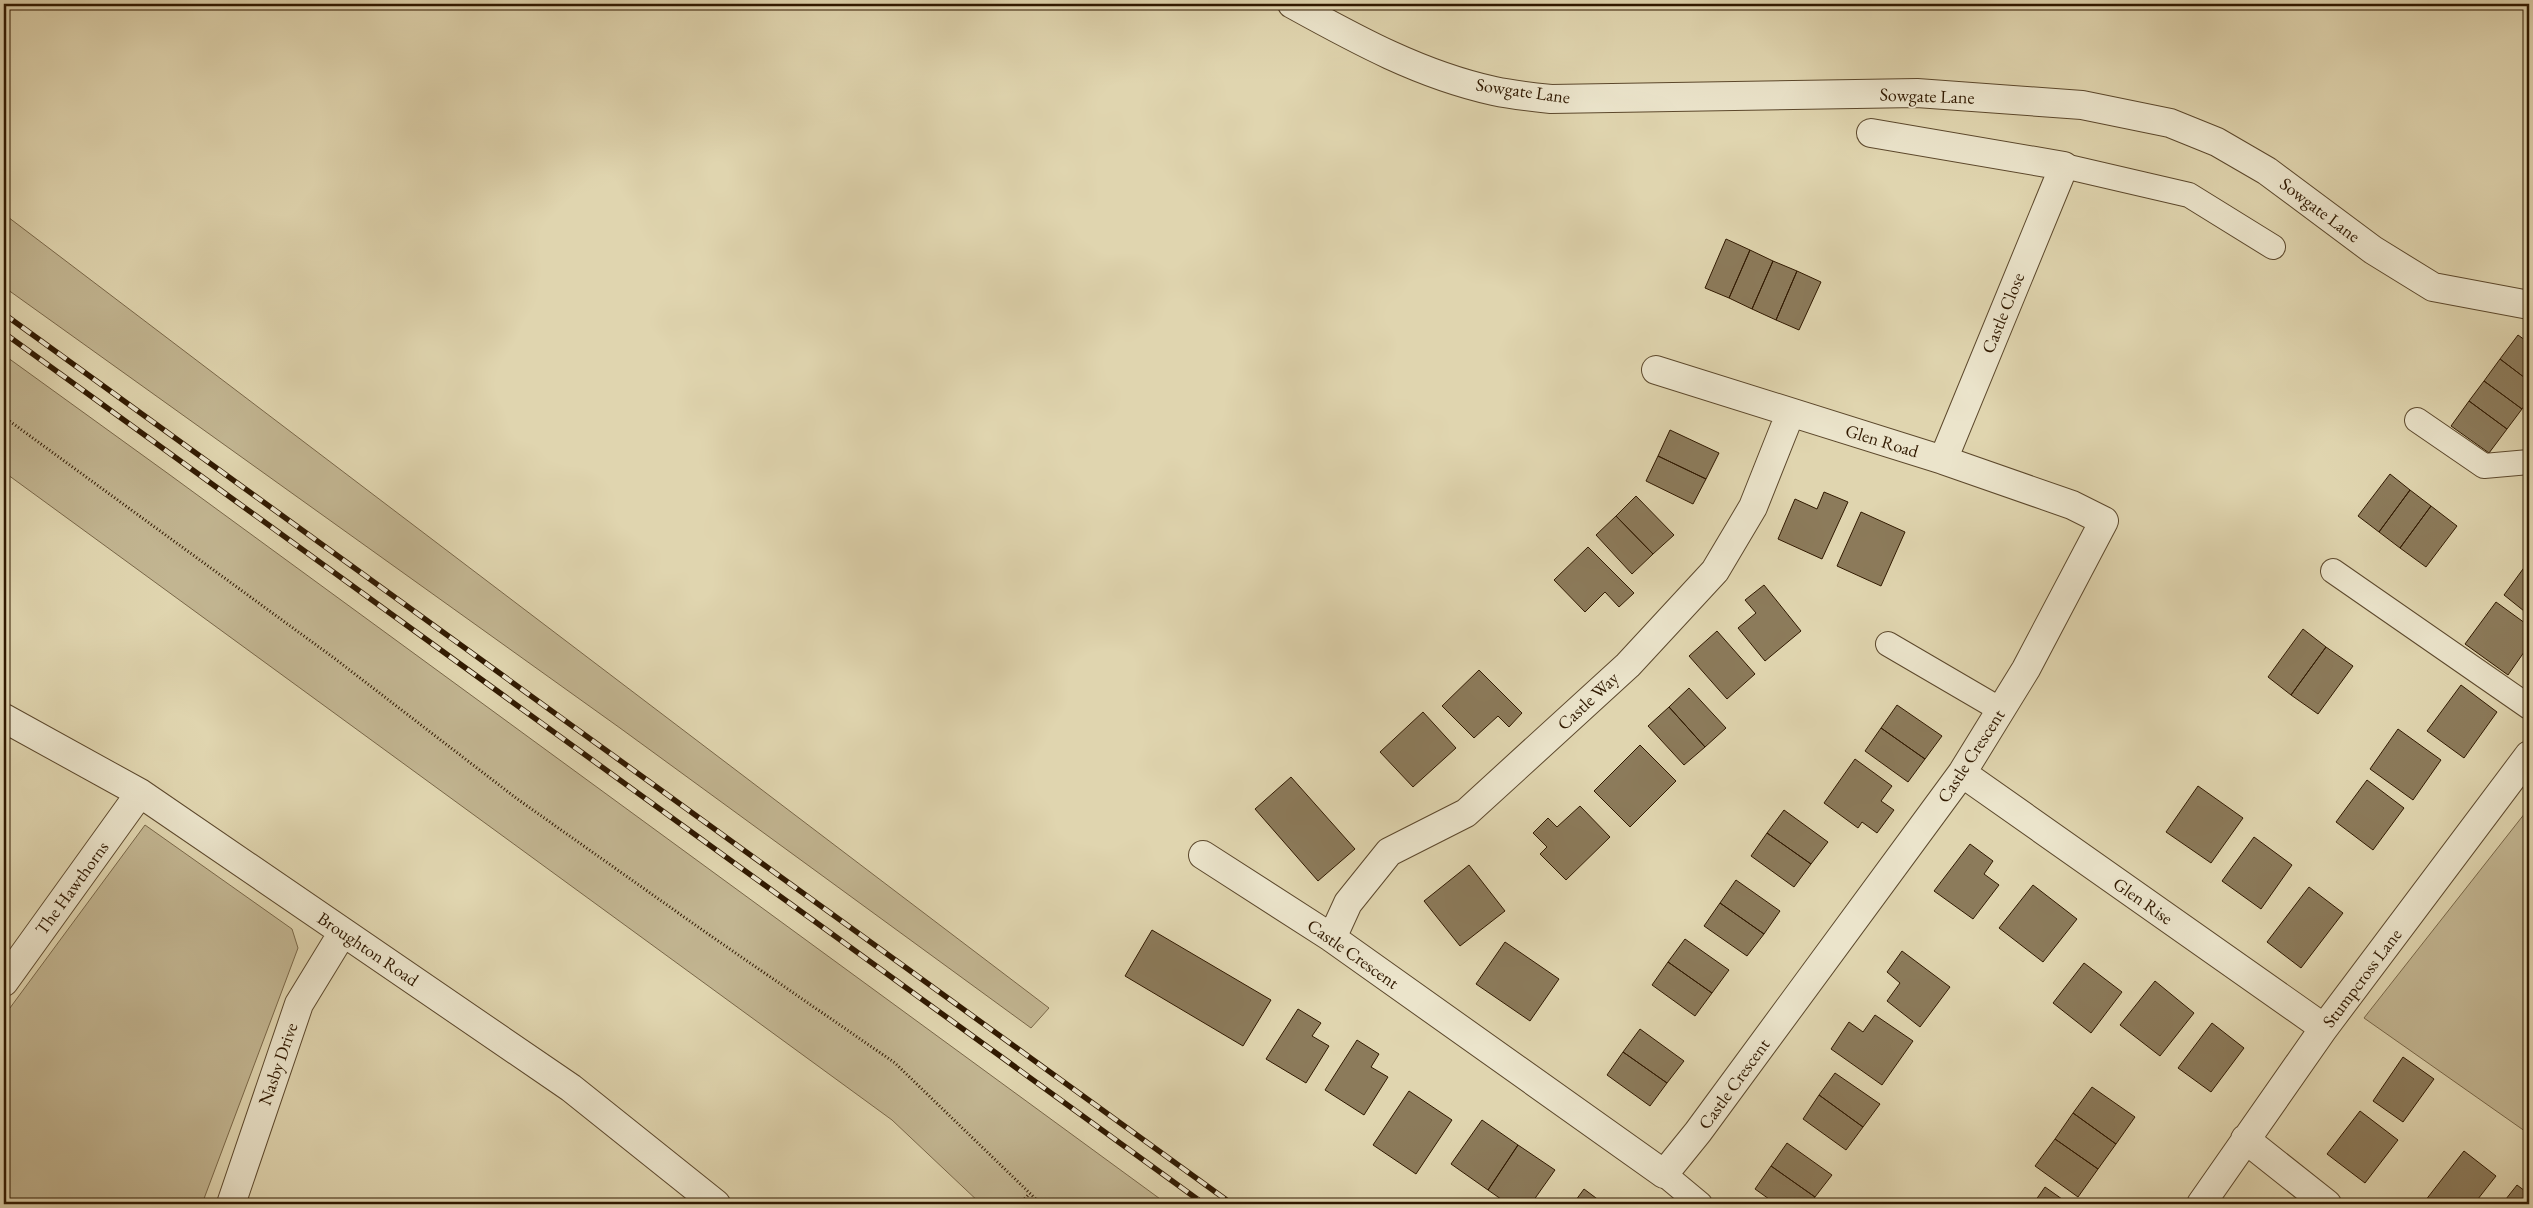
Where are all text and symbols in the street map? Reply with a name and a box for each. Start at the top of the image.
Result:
street label: Sowgate Lane [1475,73,1572,108]
street label: Sowgate Lane [1879,82,1975,109]
street label: Sowgate Lane [2276,172,2365,247]
street label: Castle Close [1976,269,2029,357]
street label: Glen Road [1843,419,1922,463]
street label: Castle Way [1552,666,1623,735]
street label: Castle Crescent [1932,704,2010,807]
street label: The Hawthorns [30,836,114,939]
street label: Glen Rise [2109,872,2178,929]
street label: Broughton Road [313,906,424,991]
street label: Castle Crescent [1303,913,1404,994]
street label: Stumpcross Lane [2317,924,2406,1032]
street label: Nasby Drive [253,1019,302,1108]
street label: Castle Crescent [1693,1033,1775,1134]

